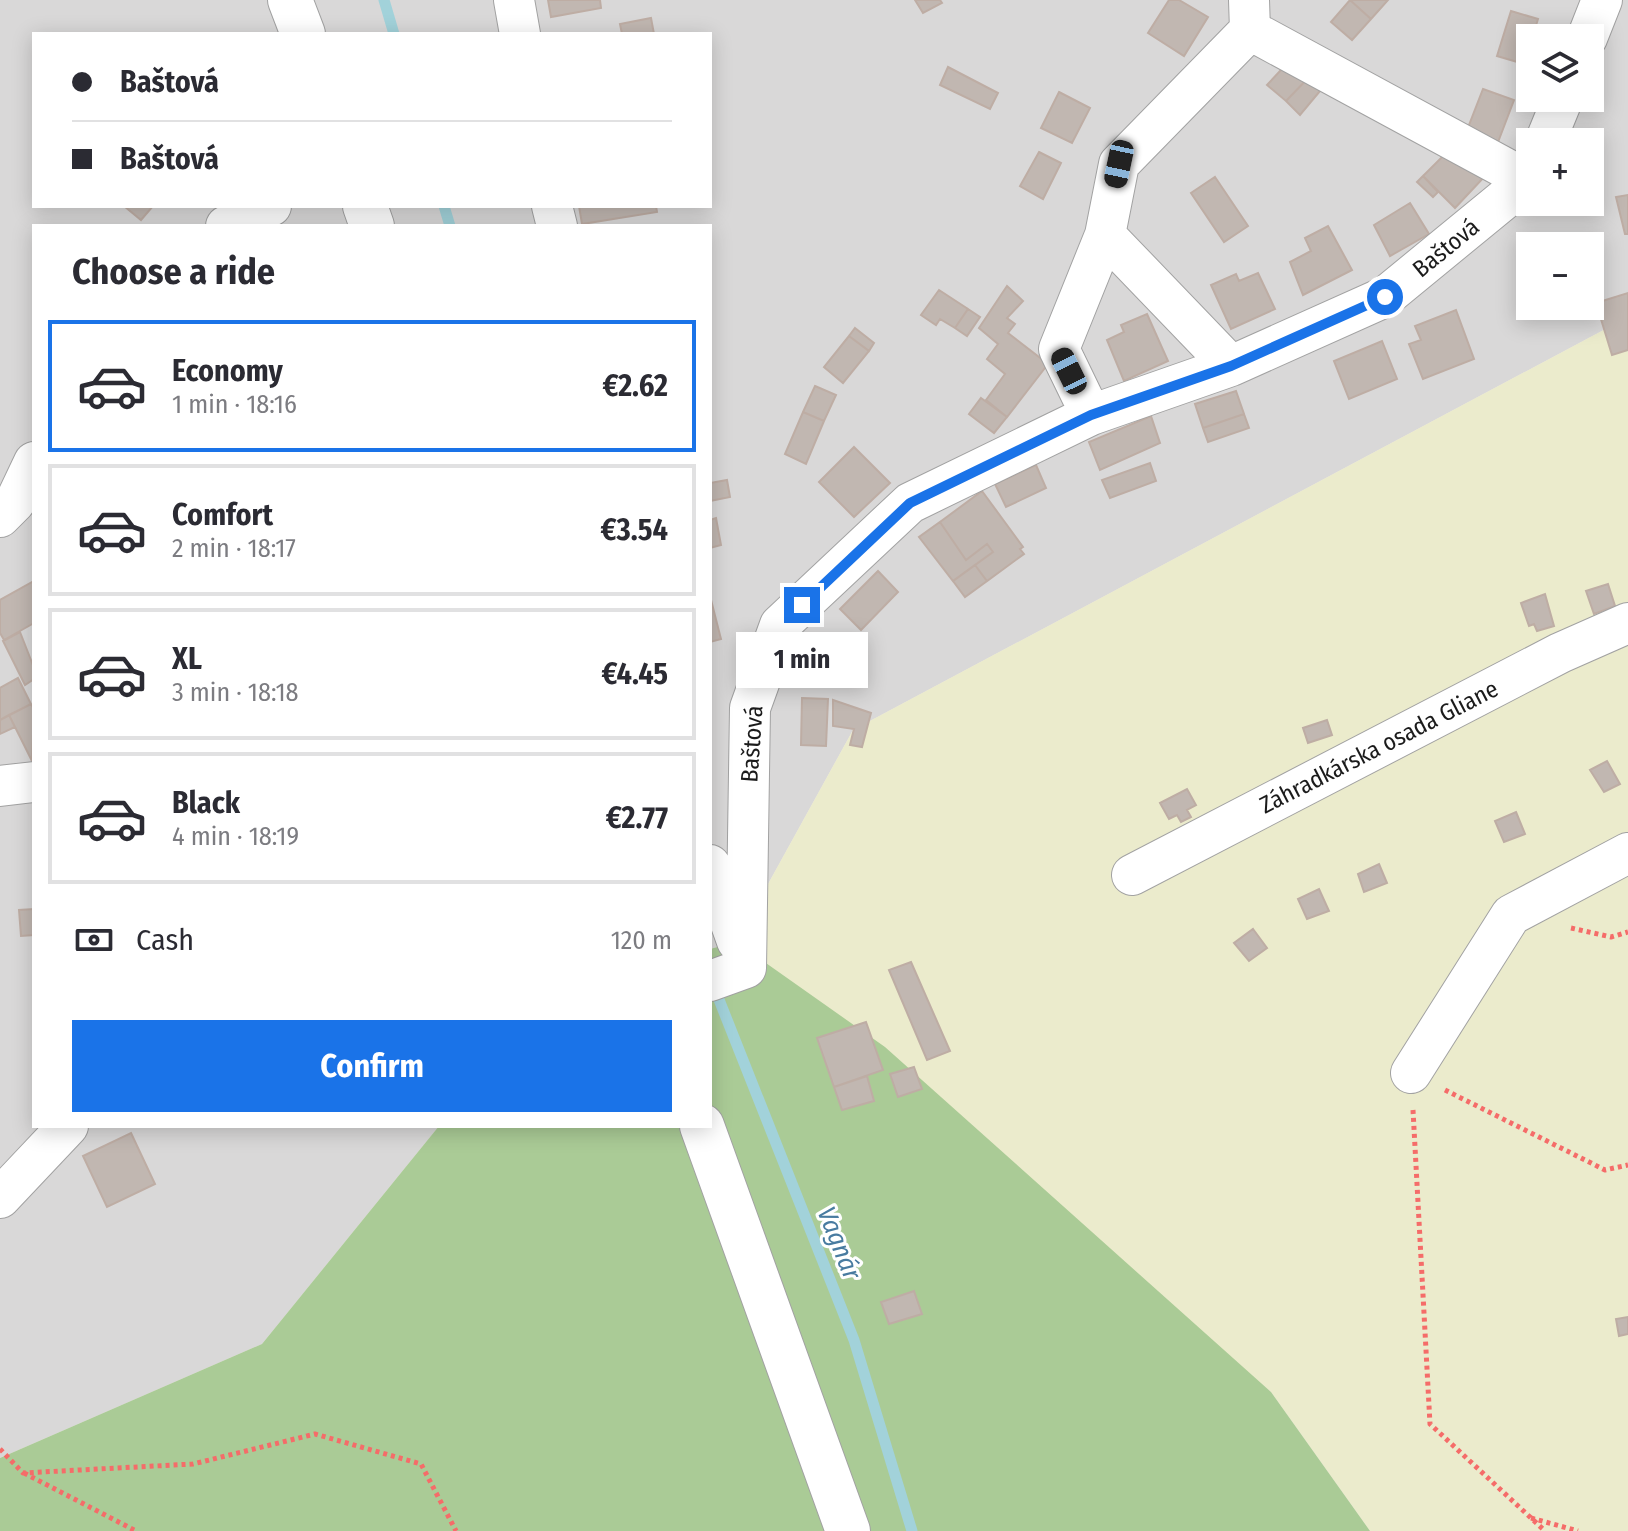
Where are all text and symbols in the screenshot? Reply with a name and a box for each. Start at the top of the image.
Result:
map controls [1516,24,1604,320]
button: layers [1516,24,1604,112]
text: Baštová [120,64,219,100]
button: + [1516,128,1604,216]
car [1102,138,1136,190]
text: Baštová [120,141,219,177]
street label: Baštová [1407,213,1485,283]
button: − [1516,232,1604,320]
text: Choose a ride [72,250,275,294]
route start [1367,279,1403,315]
car [1048,344,1090,398]
icon: car [76,350,148,422]
text: Economy [172,353,283,389]
text: €2.62 [602,368,668,404]
text: 1 min · 18:16 [172,389,297,420]
icon: car [76,494,148,566]
text: Comfort [172,497,273,533]
text: €3.54 [600,512,668,548]
text: 2 min · 18:17 [172,533,296,564]
route end [784,587,820,623]
callout: 1 min [736,633,868,689]
icon: car [76,638,148,710]
text: XL [172,641,202,677]
text: 1 min [774,644,830,675]
text: €4.45 [601,656,668,692]
street label: Záhradkárska osada Gliane [1255,675,1503,819]
text: 3 min · 18:18 [172,677,299,708]
street label: Baštová [735,705,769,783]
icon: car [76,782,148,854]
text: Black [172,785,240,821]
text: €2.77 [606,800,668,836]
text: 4 min · 18:19 [172,821,299,852]
icon: cash [72,918,116,962]
text: Cash [136,922,194,958]
text: 120 m [611,925,672,956]
button: Confirm [72,1020,672,1112]
water label: Vagnár [810,1202,868,1285]

